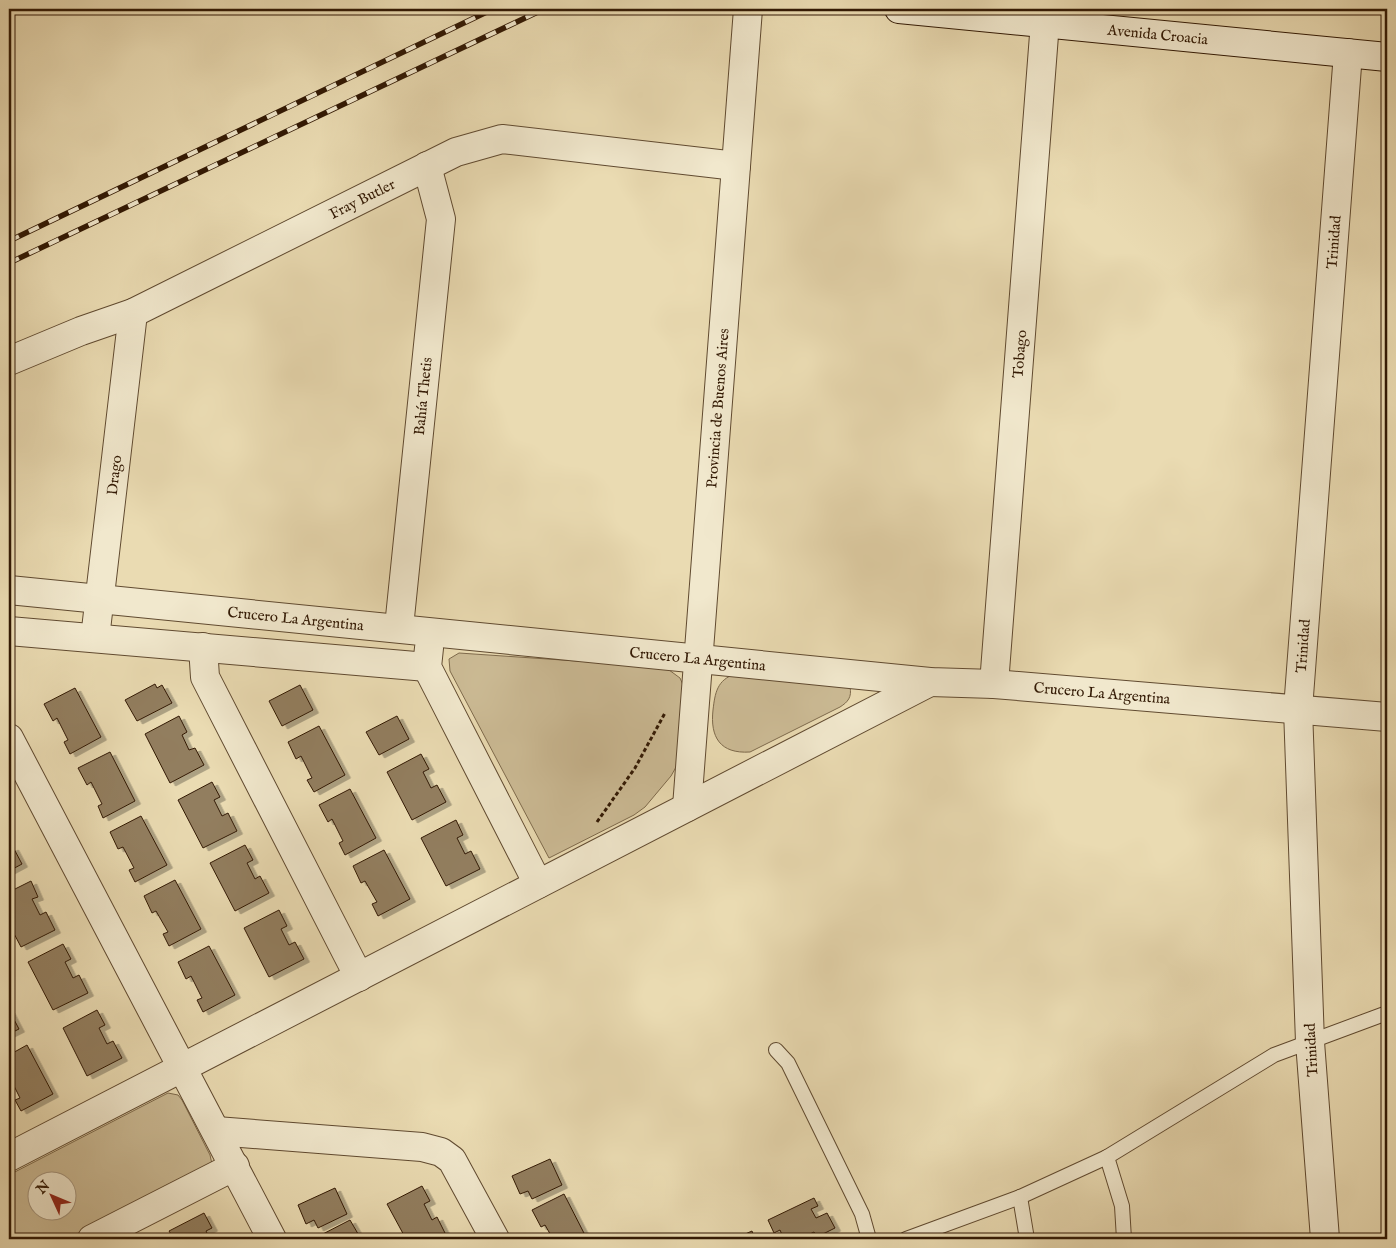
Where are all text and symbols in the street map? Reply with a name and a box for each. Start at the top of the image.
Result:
street label: Avenida Croacia [1106,20,1209,49]
street label: Fray Butler [326,175,399,224]
street label: Trinidad [1323,214,1346,270]
street label: Provincia de Buenos Aires [702,328,734,489]
street label: Tobago [1009,329,1031,379]
street label: Bahía Thetis [410,356,437,436]
street label: Drago [103,454,126,496]
street label: Crucero La Argentina [226,603,365,635]
street label: Trinidad [1292,617,1315,674]
street label: Crucero La Argentina [628,643,767,676]
street label: Crucero La Argentina [1033,678,1172,709]
street label: Trinidad [1301,1022,1322,1077]
north arrow [28,1170,78,1220]
text: N [32,1177,54,1199]

